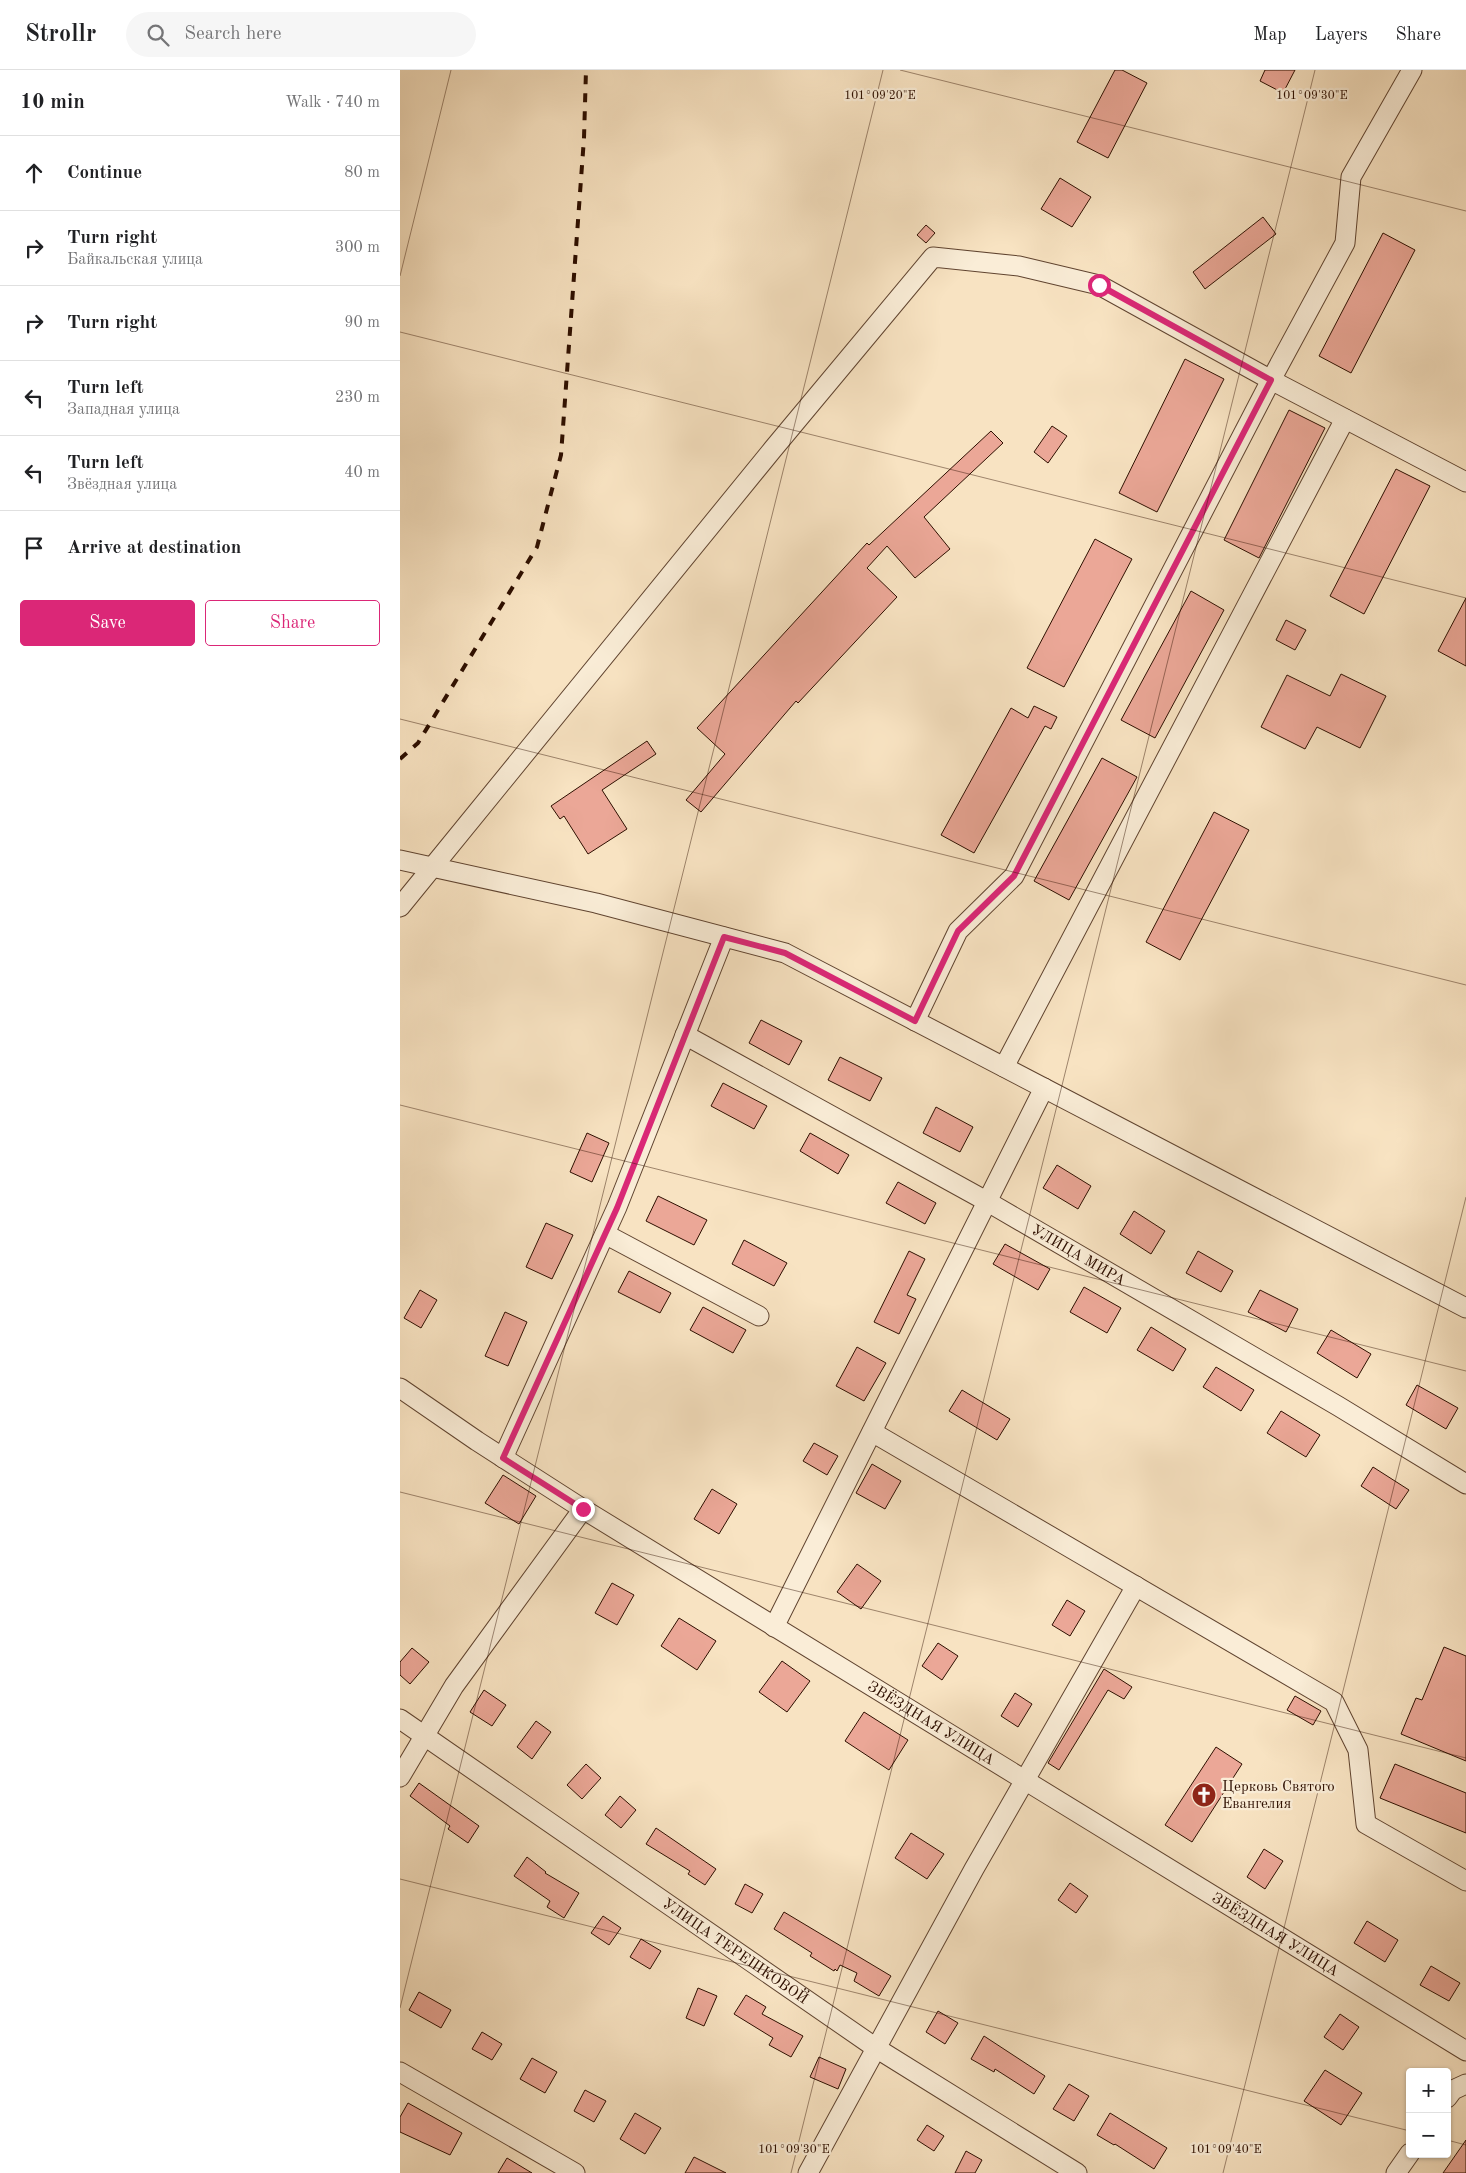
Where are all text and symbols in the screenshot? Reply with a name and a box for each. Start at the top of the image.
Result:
search box [126,12,476,57]
icon: search [144,21,172,49]
text: Strollr [25,23,96,47]
text: Search here [184,25,282,44]
text: Map [1253,26,1287,44]
text: Layers [1315,26,1367,44]
text: Share [1395,26,1441,44]
text: 101°09'20"E [844,90,916,102]
text: 101°09'30"E [1276,90,1348,102]
text: 10 min [20,92,85,113]
text: Walk · 740 m [285,95,380,111]
icon: ahead [20,159,48,187]
text: Continue [67,164,142,183]
text: 80 m [344,165,380,181]
text: Turn right [67,229,157,248]
icon: right [20,234,48,262]
text: 300 m [335,240,380,256]
text: Байкальская улица [67,252,203,268]
route start [1088,274,1111,297]
icon: right [20,309,48,337]
text: Turn right [67,314,157,333]
text: 90 m [344,315,380,331]
text: Turn left [67,379,144,398]
icon: left [20,384,48,412]
text: 230 m [335,390,380,406]
text: Западная улица [67,402,180,418]
text: Turn left [67,454,144,473]
icon: left [20,459,48,487]
text: 40 m [344,465,380,481]
text: Звёздная улица [67,477,177,493]
icon: arrive [20,534,48,562]
text: Arrive at destination [67,539,241,558]
button: Save [20,600,195,646]
button: Share [205,600,380,646]
street label: УЛИЦА МИРА [1028,1223,1128,1290]
route end [572,1498,595,1521]
street label: ЗВЁЗДНАЯ УЛИЦА [864,1679,997,1769]
place label: Церковь Святого Евангелия [1222,1780,1335,1812]
church icon: Церковь Святого Евангелия [1191,1782,1217,1808]
street label: ЗВЁЗДНАЯ УЛИЦА [1209,1891,1341,1980]
street label: УЛИЦА ТЕРЕШКОВОЙ [659,1897,813,2008]
map controls [1406,2068,1451,2158]
button: + [1406,2068,1451,2113]
button: − [1406,2113,1451,2158]
text: 101°09'30"E [758,2144,830,2156]
text: 101°09'40"E [1190,2144,1262,2156]

